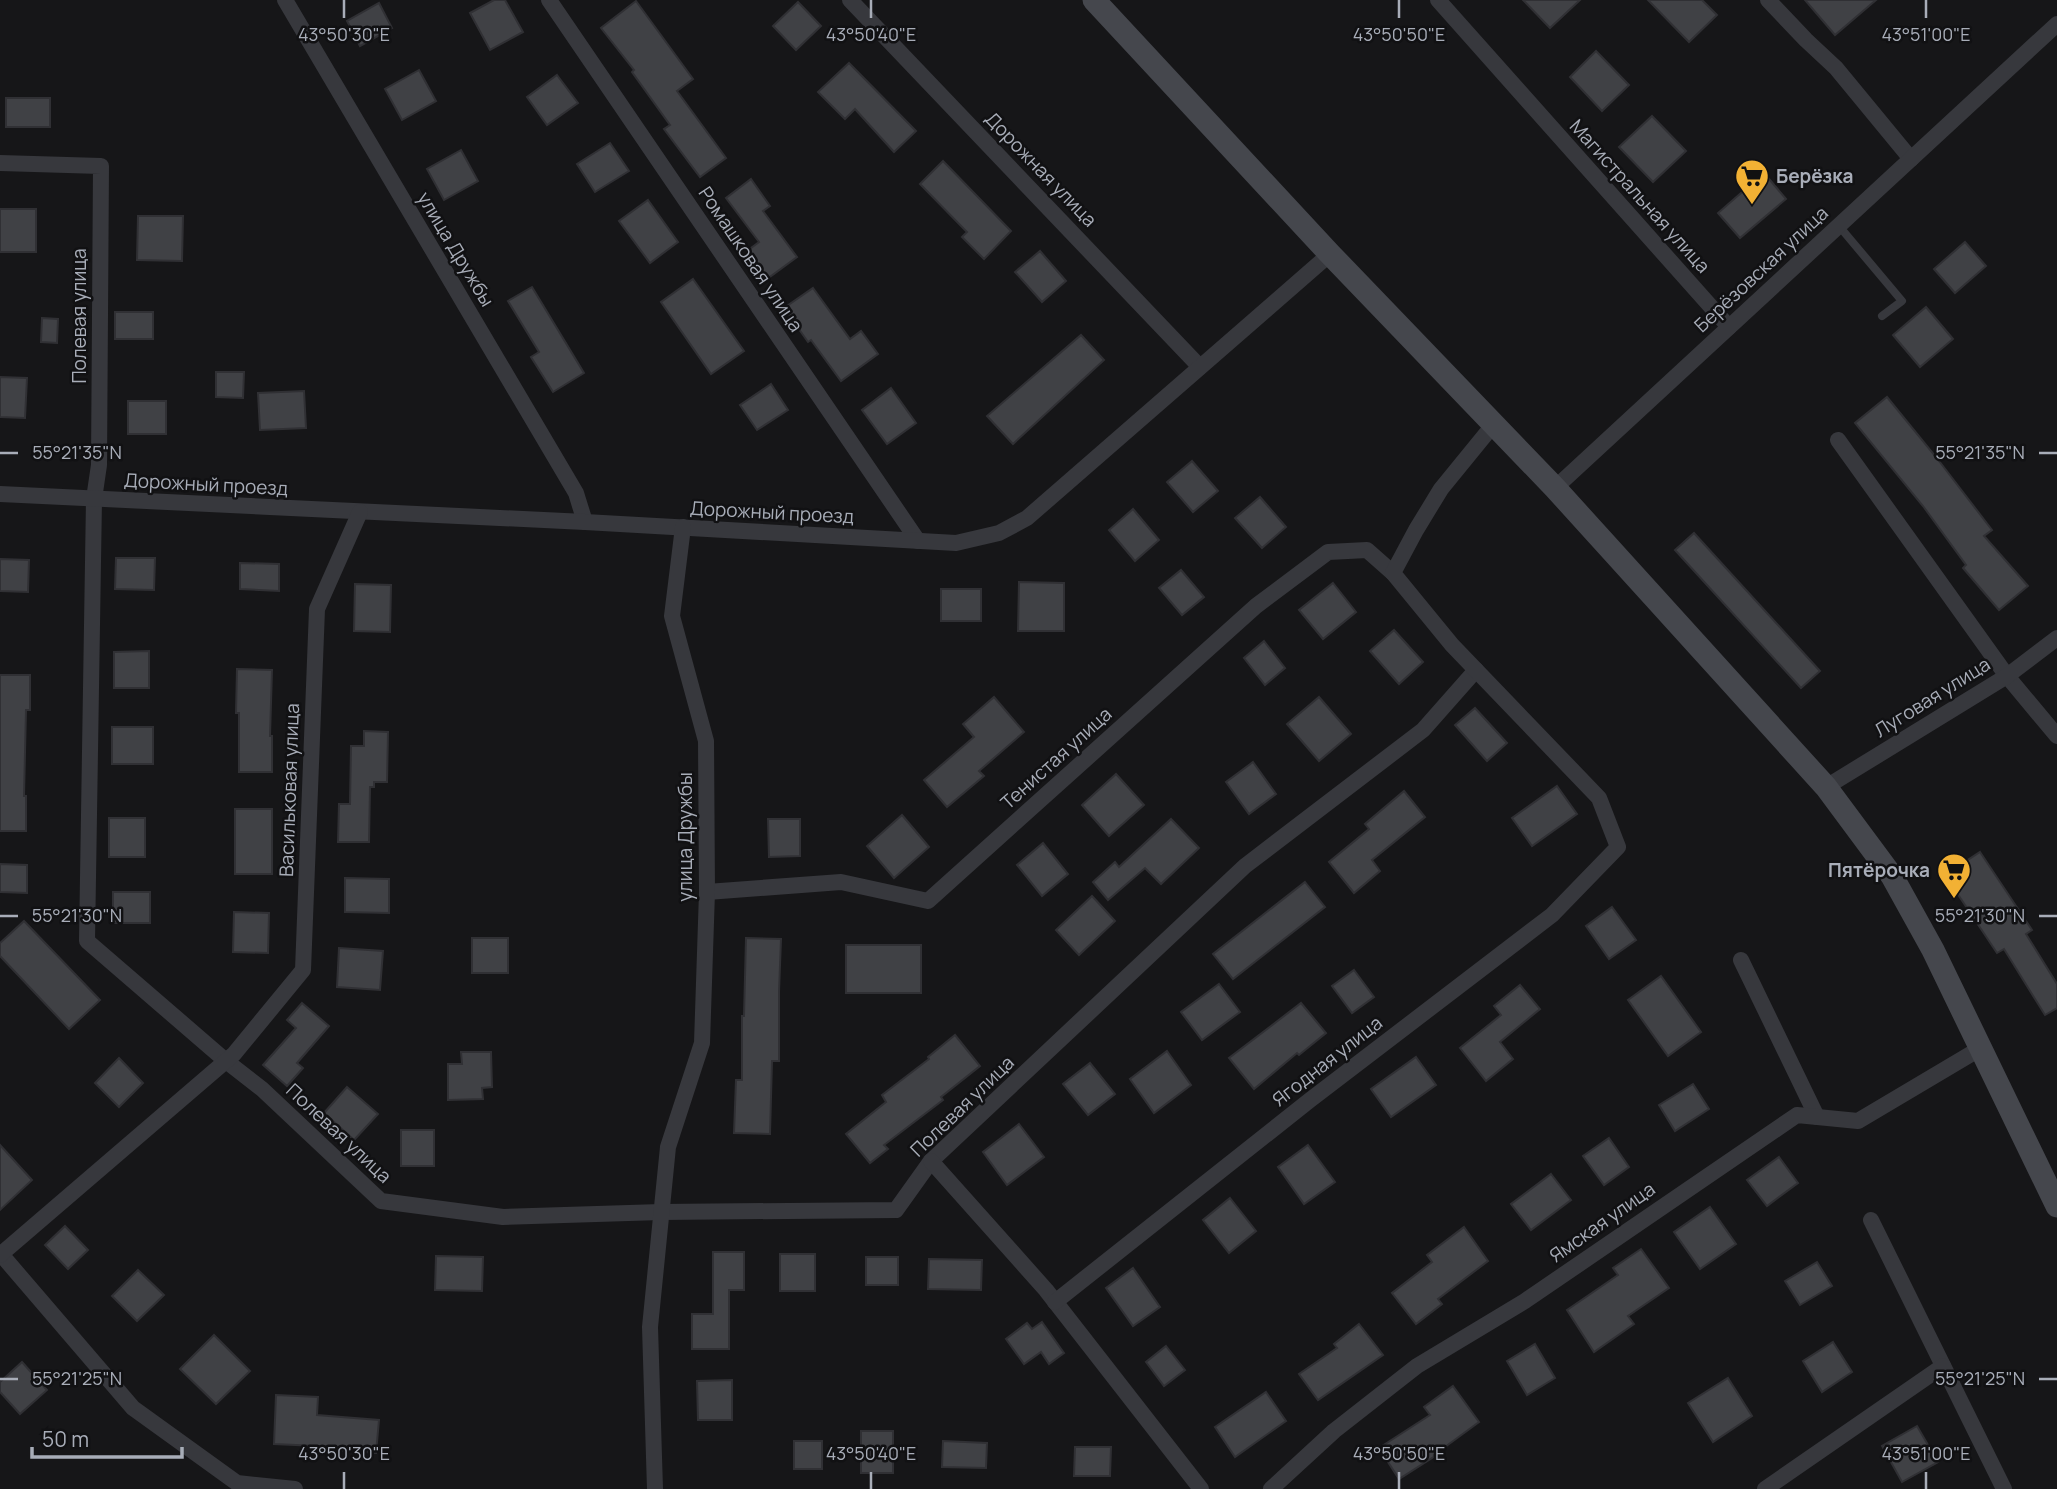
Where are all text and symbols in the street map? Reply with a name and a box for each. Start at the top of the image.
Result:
text: 43°50'30"E [298,22,390,46]
text: 43°50'40"E [826,22,916,46]
text: 43°50'50"E [1353,22,1445,46]
text: 43°51'00"E [1881,22,1971,46]
street label: Дорожная улица [979,106,1103,232]
street label: Магистральная улица [1564,114,1716,278]
supermarket icon: Берёзка [1733,157,1771,206]
place label: Берёзка [1776,163,1853,189]
street label: Ромашковая улица [693,181,809,337]
street label: улица Дружбы [412,187,500,311]
street label: Берёзовская улица [1688,200,1834,338]
street label: Полевая улица [66,248,92,384]
text: 55°21'35"N [32,440,122,464]
text: 55°21'35"N [1935,440,2025,464]
street label: Дорожный проезд [123,467,289,501]
street label: Дорожный проезд [689,495,855,529]
street label: Луговая улица [1869,651,1995,743]
street label: Тенистая улица [995,701,1117,815]
street label: Васильковая улица [273,703,305,877]
street label: улица Дружбы [672,772,698,902]
supermarket icon: Пятёрочка [1935,851,1973,900]
place label: Пятёрочка [1828,857,1930,883]
text: 55°21'30"N [32,903,122,927]
text: 55°21'30"N [1935,903,2025,927]
street label: Ягодная улица [1267,1010,1387,1112]
street label: Полевая улица [904,1050,1020,1162]
street label: Полевая улица [281,1077,397,1189]
street label: Ямская улица [1544,1176,1660,1268]
text: 55°21'25"N [32,1366,122,1390]
text: 55°21'25"N [1935,1366,2025,1390]
scale bar [32,1416,182,1460]
text: 50 m [42,1425,89,1453]
text: 43°50'30"E [298,1441,390,1465]
text: 43°50'40"E [826,1441,916,1465]
text: 43°50'50"E [1353,1441,1445,1465]
text: 43°51'00"E [1881,1441,1971,1465]

